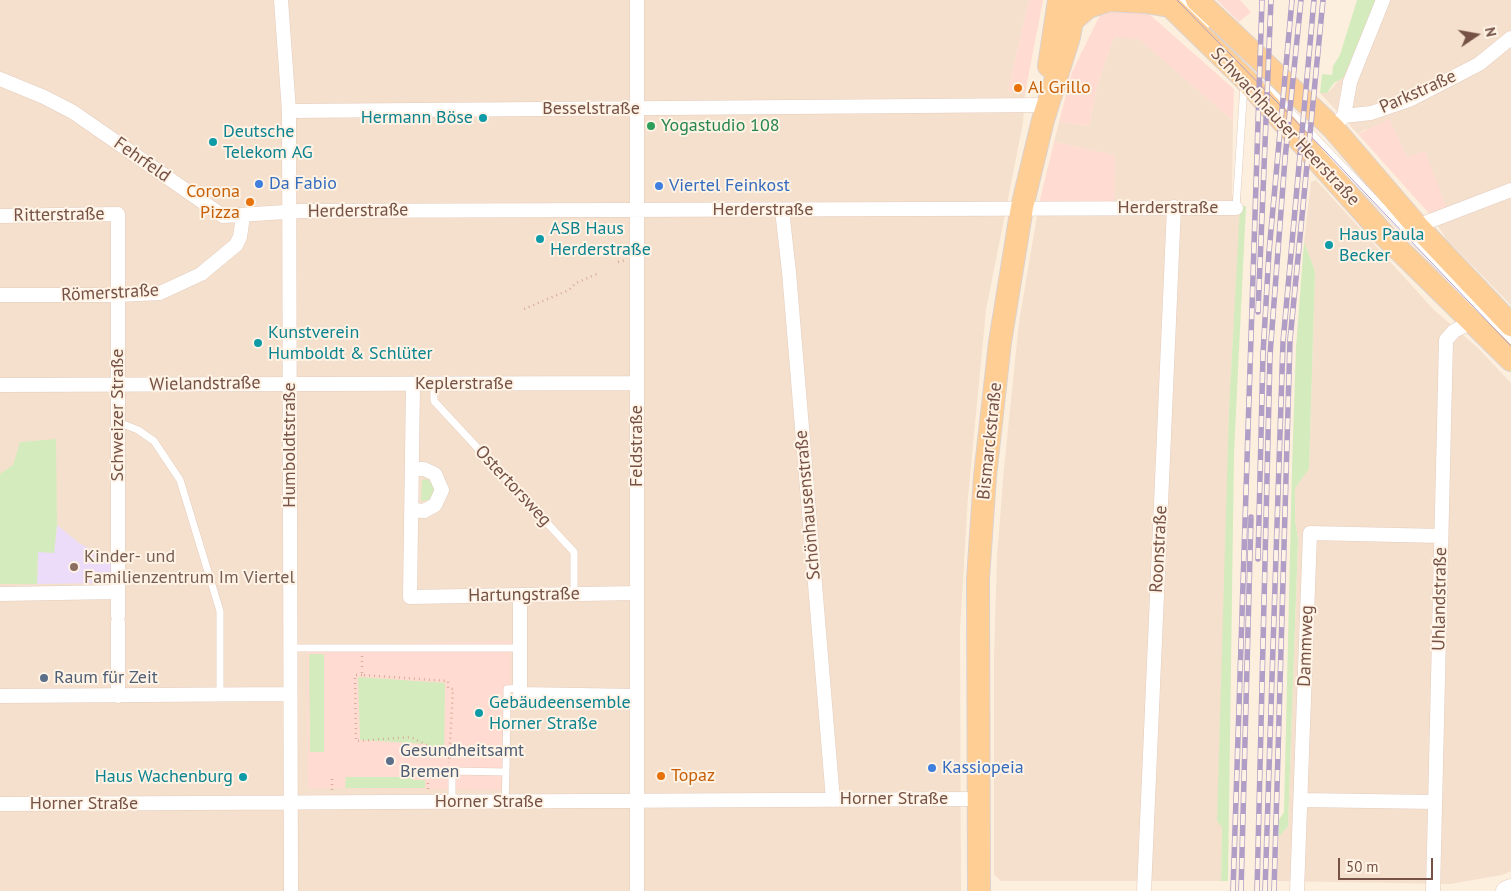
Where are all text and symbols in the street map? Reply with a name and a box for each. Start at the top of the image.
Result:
north arrow [1451,10,1501,60]
text: N [1481,26,1500,38]
street label: Schwachhauser Heerstraße [1206,43,1364,211]
street label: Parkstraße [1376,66,1460,118]
place label: Al Grillo [1028,77,1091,99]
marker: Al Grillo [1012,82,1024,94]
street label: Besselstraße [542,98,640,120]
place label: Hermann Böse [361,107,473,129]
marker: Hermann Böse [477,112,489,124]
place label: Yogastudio 108 [661,115,780,137]
marker: Yogastudio 108 [645,120,657,132]
place label: Deutsche Telekom AG [223,121,313,163]
street label: Fehrfeld [110,133,174,187]
marker: Deutsche Telekom AG [207,136,219,148]
place label: Da Fabio [269,173,337,195]
place label: Viertel Feinkost [669,175,790,197]
marker: Da Fabio [253,178,265,190]
marker: Viertel Feinkost [653,180,665,192]
place label: Corona Pizza [186,181,240,223]
marker: Corona Pizza [244,196,256,208]
street label: Herderstraße [1118,197,1218,219]
street label: Herderstraße [307,199,409,223]
street label: Herderstraße [713,199,813,221]
street label: Ritterstraße [13,203,105,227]
place label: ASB Haus Herderstraße [550,218,651,260]
place label: Haus Paula Becker [1339,224,1424,266]
marker: ASB Haus Herderstraße [534,233,546,245]
marker: Haus Paula Becker [1323,239,1335,251]
street label: Römerstraße [61,280,159,306]
place label: Kunstverein Humboldt & Schlüter [268,322,433,364]
marker: Kunstverein Humboldt & Schlüter [252,337,264,349]
street label: Schweizer Straße [107,349,129,481]
street label: Wielandstraße [149,372,261,396]
street label: Keplerstraße [415,373,513,395]
street label: Bismarckstraße [973,381,1007,501]
street label: Humboldtstraße [279,382,301,508]
street label: Feldstraße [626,405,648,487]
street label: Schönhausenstraße [791,429,825,581]
street label: Ostertorsweg [470,441,556,531]
street label: Roonstraße [1146,505,1172,593]
place label: Kinder- und Familienzentrum Im Viertel [84,546,295,588]
street label: Uhlandstraße [1428,547,1452,651]
marker: Kinder- und Familienzentrum Im Viertel [68,561,80,573]
street label: Hartungstraße [468,583,580,607]
street label: Dammweg [1294,605,1318,687]
place label: Raum für Zeit [54,667,158,689]
marker: Raum für Zeit [38,672,50,684]
place label: Gebäudeensemble Horner Straße [489,692,631,734]
marker: Gebäudeensemble Horner Straße [473,707,485,719]
place label: Gesundheitsamt Bremen [400,740,524,782]
marker: Gesundheitsamt Bremen [384,755,396,767]
place label: Kassiopeia [942,757,1024,779]
marker: Kassiopeia [926,762,938,774]
place label: Topaz [671,765,715,787]
place label: Haus Wachenburg [95,766,233,788]
marker: Topaz [655,770,667,782]
marker: Haus Wachenburg [237,771,249,783]
street label: Horner Straße [840,788,948,810]
street label: Horner Straße [435,791,543,813]
street label: Horner Straße [30,793,138,815]
scale bar [1341,848,1436,880]
text: 50 m [1346,857,1379,876]

